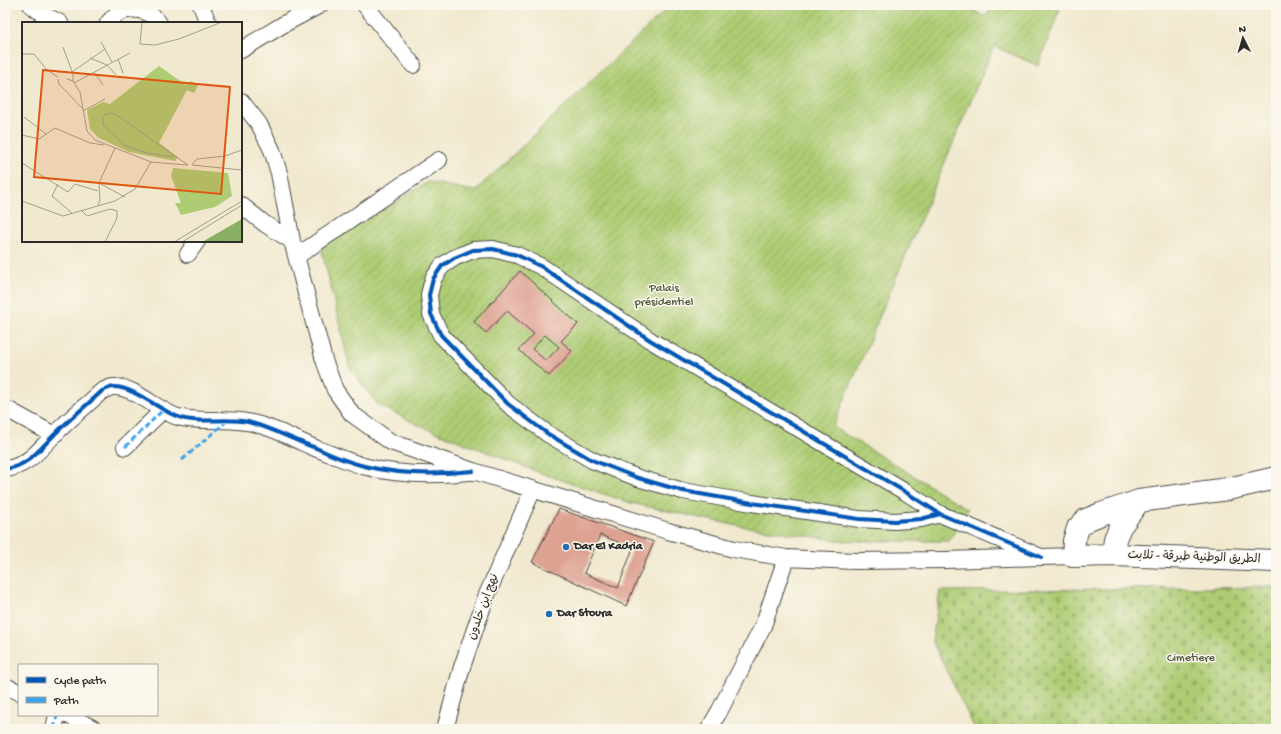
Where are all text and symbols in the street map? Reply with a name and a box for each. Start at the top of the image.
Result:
north arrow [1223,18,1263,58]
inset map [22,22,242,242]
text: N [1238,24,1246,36]
park label: Palais présidentiel [634,282,694,310]
place label: Dar El Kadria [573,540,644,554]
marker: Dar El Kadria [561,542,571,552]
street label: الطريق الوطنية طبرقة - تلابت [1127,549,1261,567]
street label: نهج ابن خلدون [465,572,502,642]
place label: Dar Stoura [556,607,613,621]
marker: Dar Stoura [544,609,554,619]
park label: Cimetiere [1167,652,1216,666]
legend [18,664,158,716]
text: Cycle path [54,675,107,689]
text: Path [53,695,79,709]

